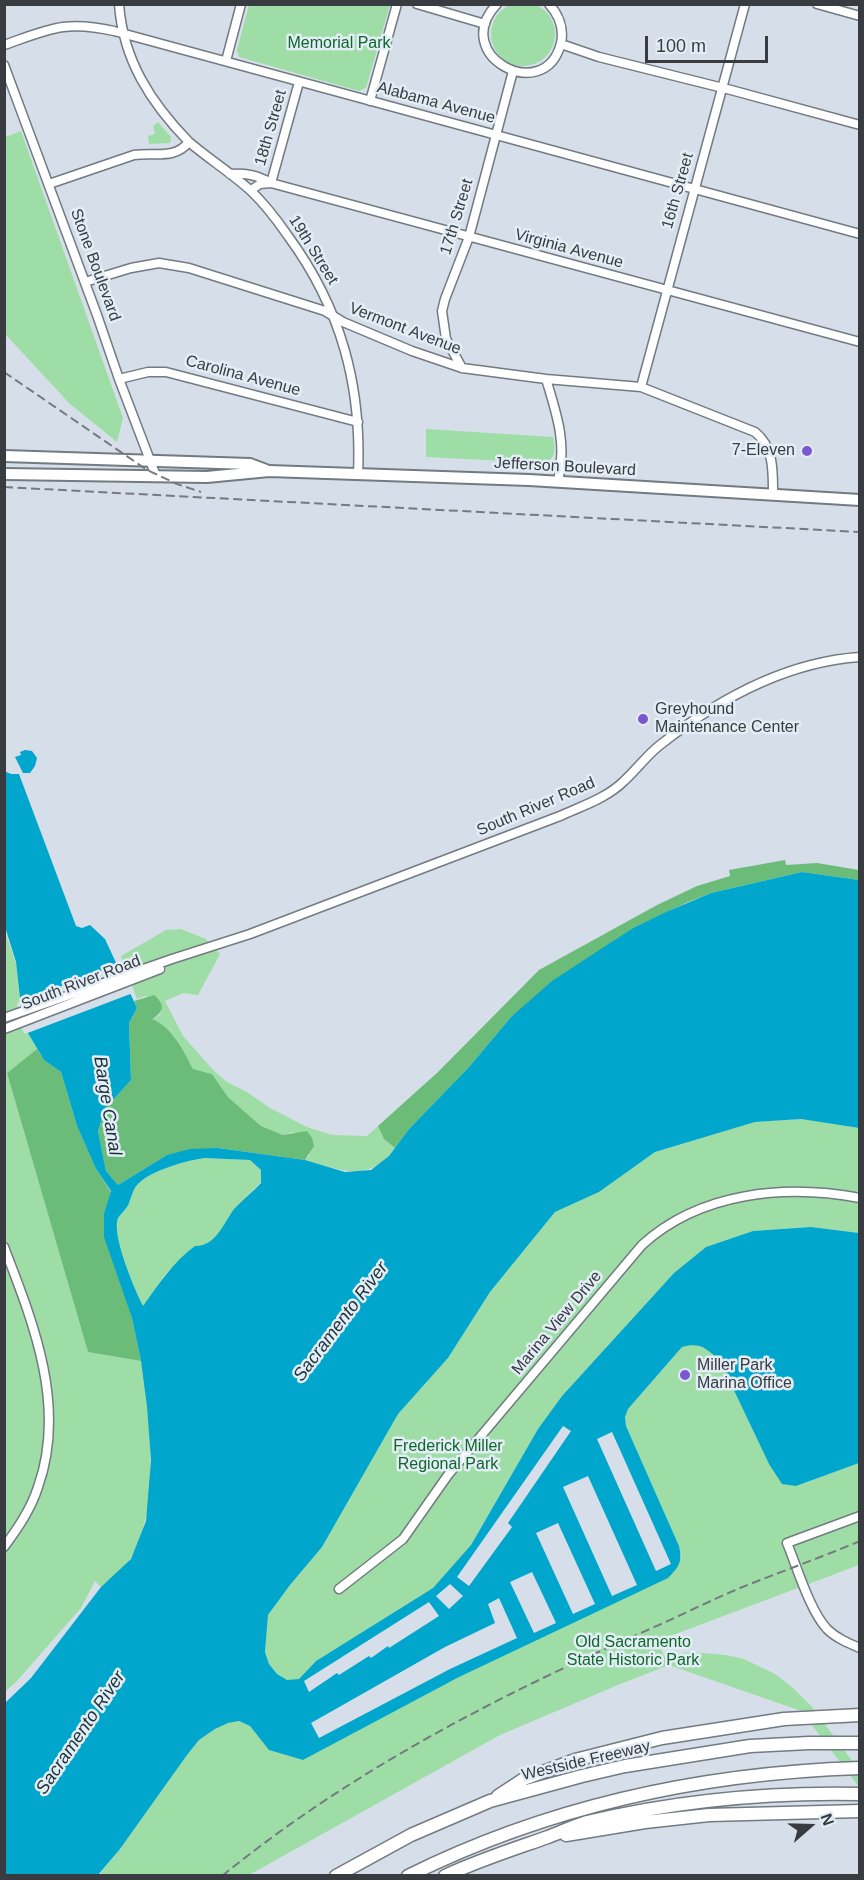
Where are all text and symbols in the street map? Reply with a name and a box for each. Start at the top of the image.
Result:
scale bar [648,24,771,62]
park label: Memorial Park [287,34,391,54]
text: 100 m [656,36,706,56]
street label: Alabama Avenue [375,78,497,128]
street label: 18th Street [251,88,291,168]
street label: 16th Street [658,151,698,231]
street label: 17th Street [436,177,478,257]
street label: Stone Boulevard [66,206,124,324]
street label: 19th Street [284,212,342,288]
street label: Virginia Avenue [513,225,625,273]
street label: Vermont Avenue [346,299,464,359]
street label: Carolina Avenue [184,351,302,401]
place label: 7-Eleven [732,441,795,461]
marker: 7-Eleven [800,444,814,458]
street label: Jefferson Boulevard [494,454,636,480]
place label: Greyhound Maintenance Center [655,700,799,738]
marker: Greyhound Maintenance Center [636,712,650,726]
street label: South River Road [474,773,598,841]
street label: South River Road [19,951,143,1015]
water label: Barge Canal [89,1055,125,1157]
water label: Sacramento River [289,1258,393,1386]
street label: Marina View Drive [508,1267,606,1379]
place label: Miller Park Marina Office [697,1356,792,1394]
marker: Miller Park Marina Office [678,1368,692,1382]
park label: Frederick Miller Regional Park [393,1437,503,1475]
park label: Old Sacramento State Historic Park [567,1633,699,1671]
water label: Sacramento River [32,1667,130,1799]
street label: Westside Freeway [520,1737,652,1785]
north arrow [780,1796,840,1856]
text: N [817,1811,837,1828]

